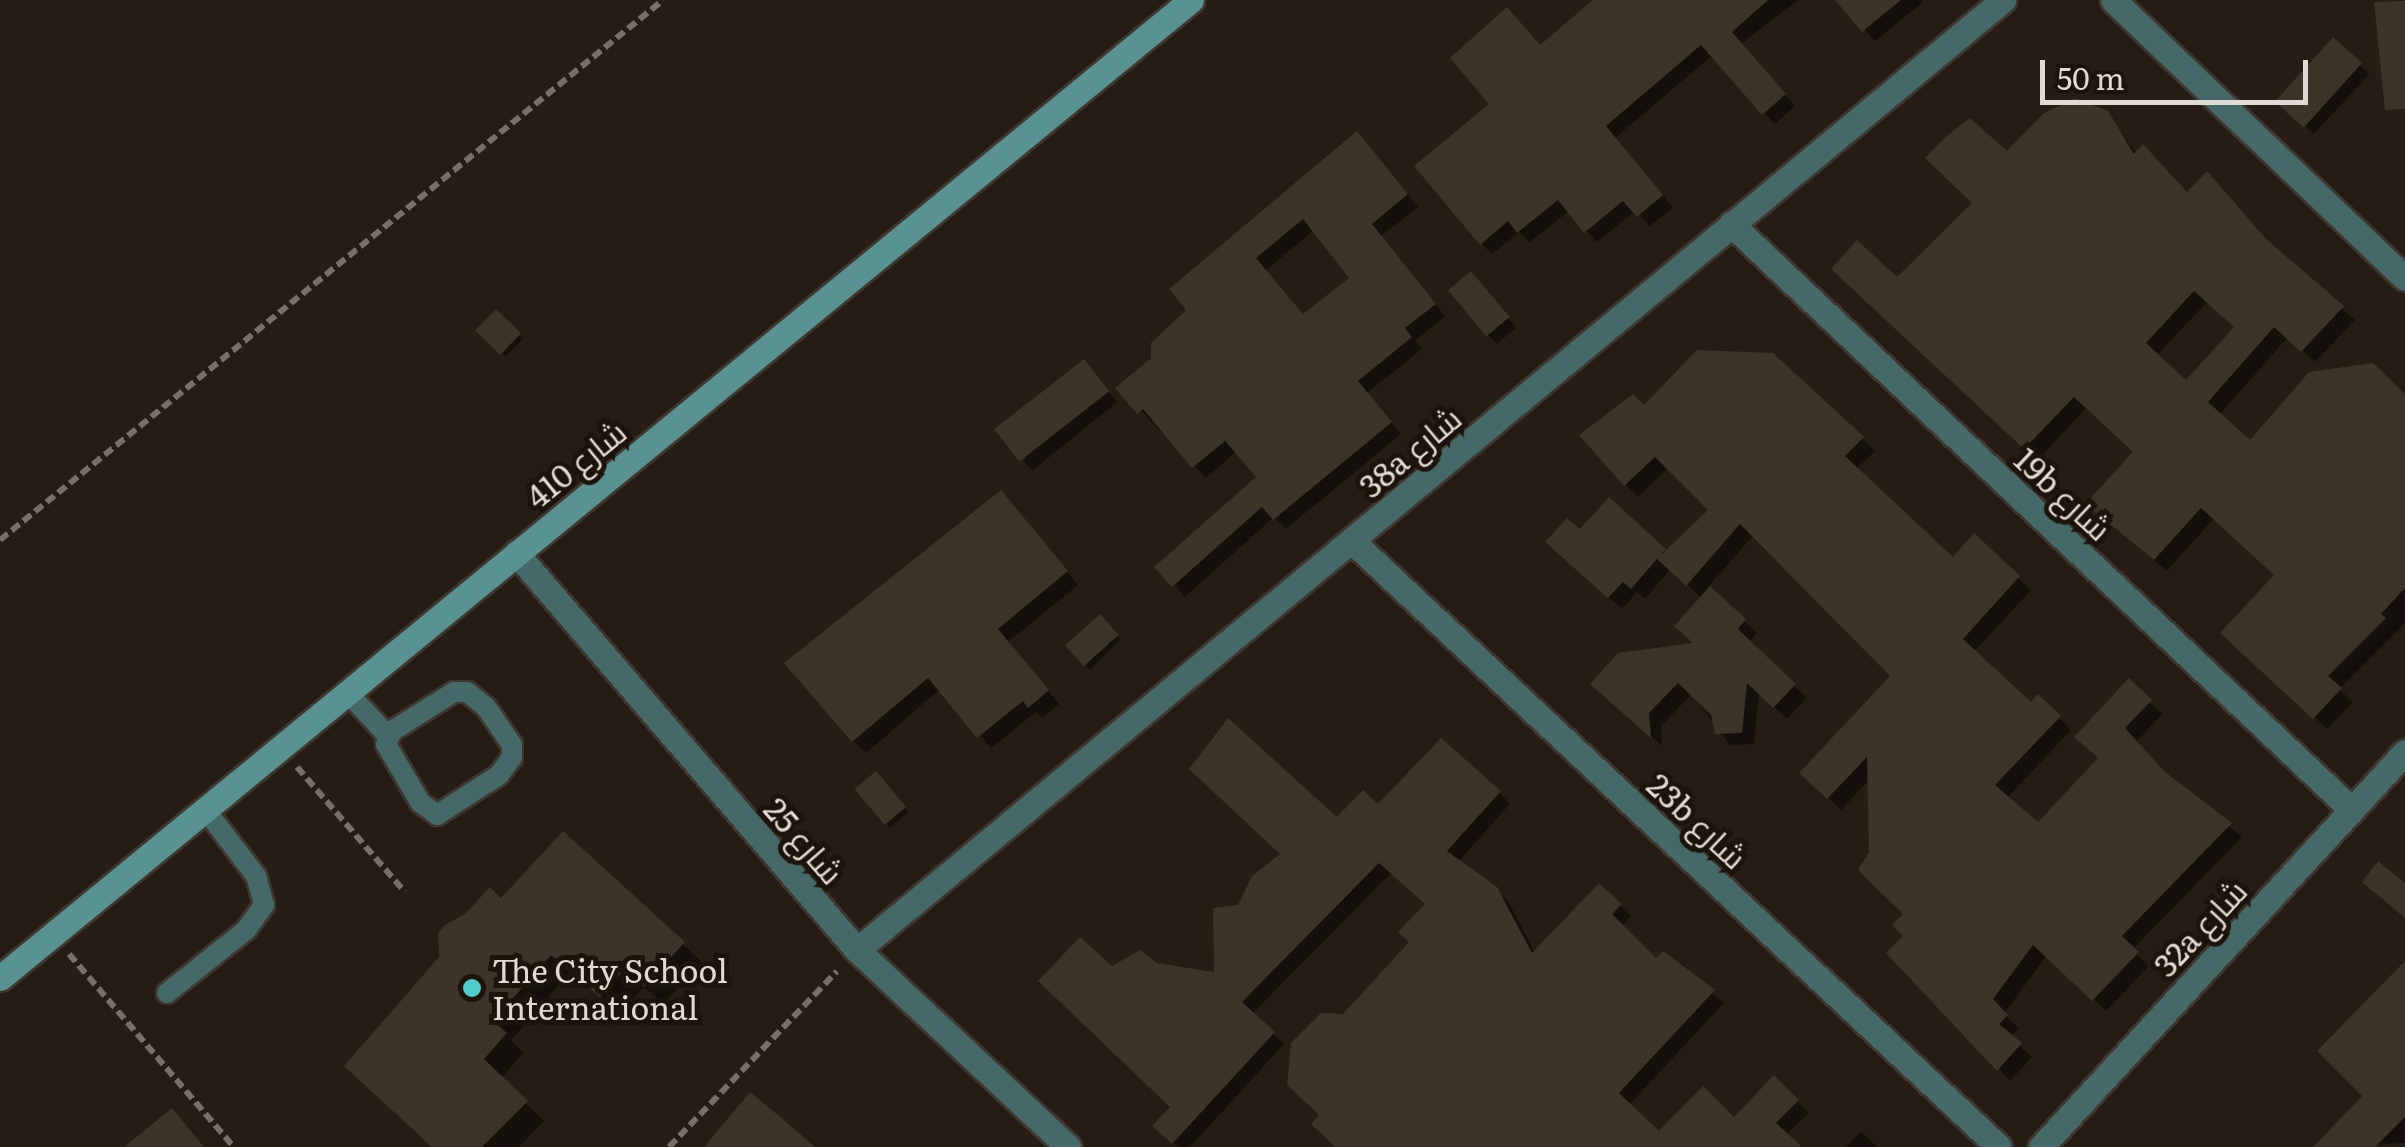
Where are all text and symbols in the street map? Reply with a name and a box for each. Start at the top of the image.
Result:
scale bar [2045,40,2312,102]
text: 50 m [2057,55,2125,99]
street label: 38a شارع [1350,398,1468,504]
street label: شارع 410 [517,411,633,515]
street label: 19b شارع [2008,439,2120,547]
street label: 23b شارع [1641,765,1755,875]
street label: شارع 25 [757,789,853,891]
street label: 32a شارع [2145,871,2253,983]
place label: The City School International [492,951,728,1026]
marker: The City School International [461,977,483,999]

